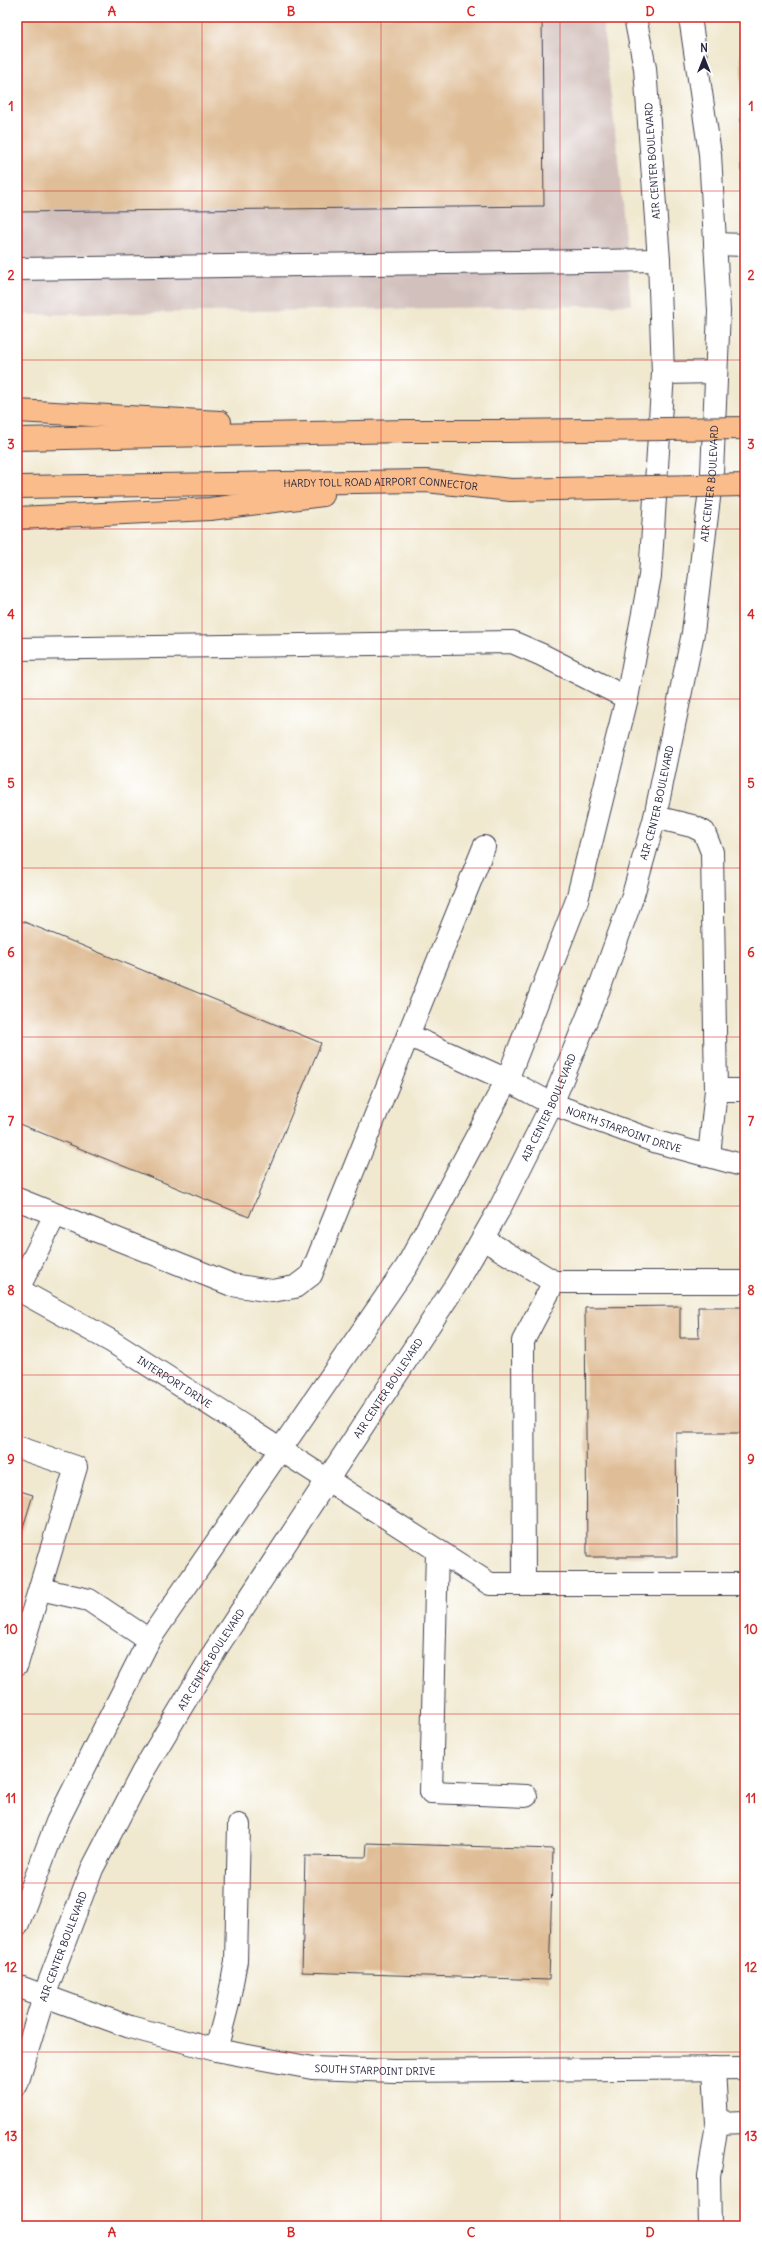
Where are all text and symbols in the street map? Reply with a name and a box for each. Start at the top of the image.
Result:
text: A [108,3,117,20]
text: B [287,3,296,20]
text: C [467,3,476,20]
text: D [645,3,655,20]
north arrow [684,38,724,78]
text: N [700,41,708,55]
text: 1 [8,98,14,115]
text: 1 [748,98,754,115]
street label: AIR CENTER BOULEVARD [642,102,663,220]
text: 2 [7,267,15,284]
text: 2 [747,267,755,284]
street label: AIR CENTER BOULEVARD [698,425,721,543]
text: 3 [7,436,15,453]
text: 3 [747,436,755,453]
street label: HARDY TOLL ROAD AIRPORT CONNECTOR [283,475,479,494]
text: 4 [7,606,15,623]
text: 4 [747,606,755,623]
street label: AIR CENTER BOULEVARD [637,744,677,861]
text: 5 [7,775,15,792]
text: 5 [747,775,755,792]
text: 6 [7,944,15,961]
text: 6 [747,944,755,961]
street label: AIR CENTER BOULEVARD [518,1052,579,1163]
street label: NORTH STARPOINT DRIVE [564,1104,683,1155]
text: 7 [8,1113,15,1130]
text: 7 [748,1113,755,1130]
text: 8 [7,1282,15,1299]
text: 8 [747,1282,755,1299]
street label: AIR CENTER BOULEVARD [351,1336,426,1441]
street label: INTERPORT DRIVE [135,1353,214,1411]
text: 9 [7,1451,15,1468]
text: 9 [747,1451,755,1468]
street label: AIR CENTER BOULEVARD [175,1606,248,1713]
text: 10 [4,1621,18,1638]
text: 10 [744,1621,758,1638]
text: 11 [6,1790,16,1807]
text: 11 [746,1790,756,1807]
street label: AIR CENTER BOULEVARD [37,1890,90,2003]
text: 12 [5,1959,17,1976]
text: 12 [745,1959,757,1976]
street label: SOUTH STARPOINT DRIVE [315,2062,436,2078]
text: 13 [5,2128,17,2145]
text: 13 [745,2128,757,2145]
text: A [108,2224,117,2241]
text: B [287,2224,296,2241]
text: C [467,2224,476,2241]
text: D [645,2224,655,2241]

